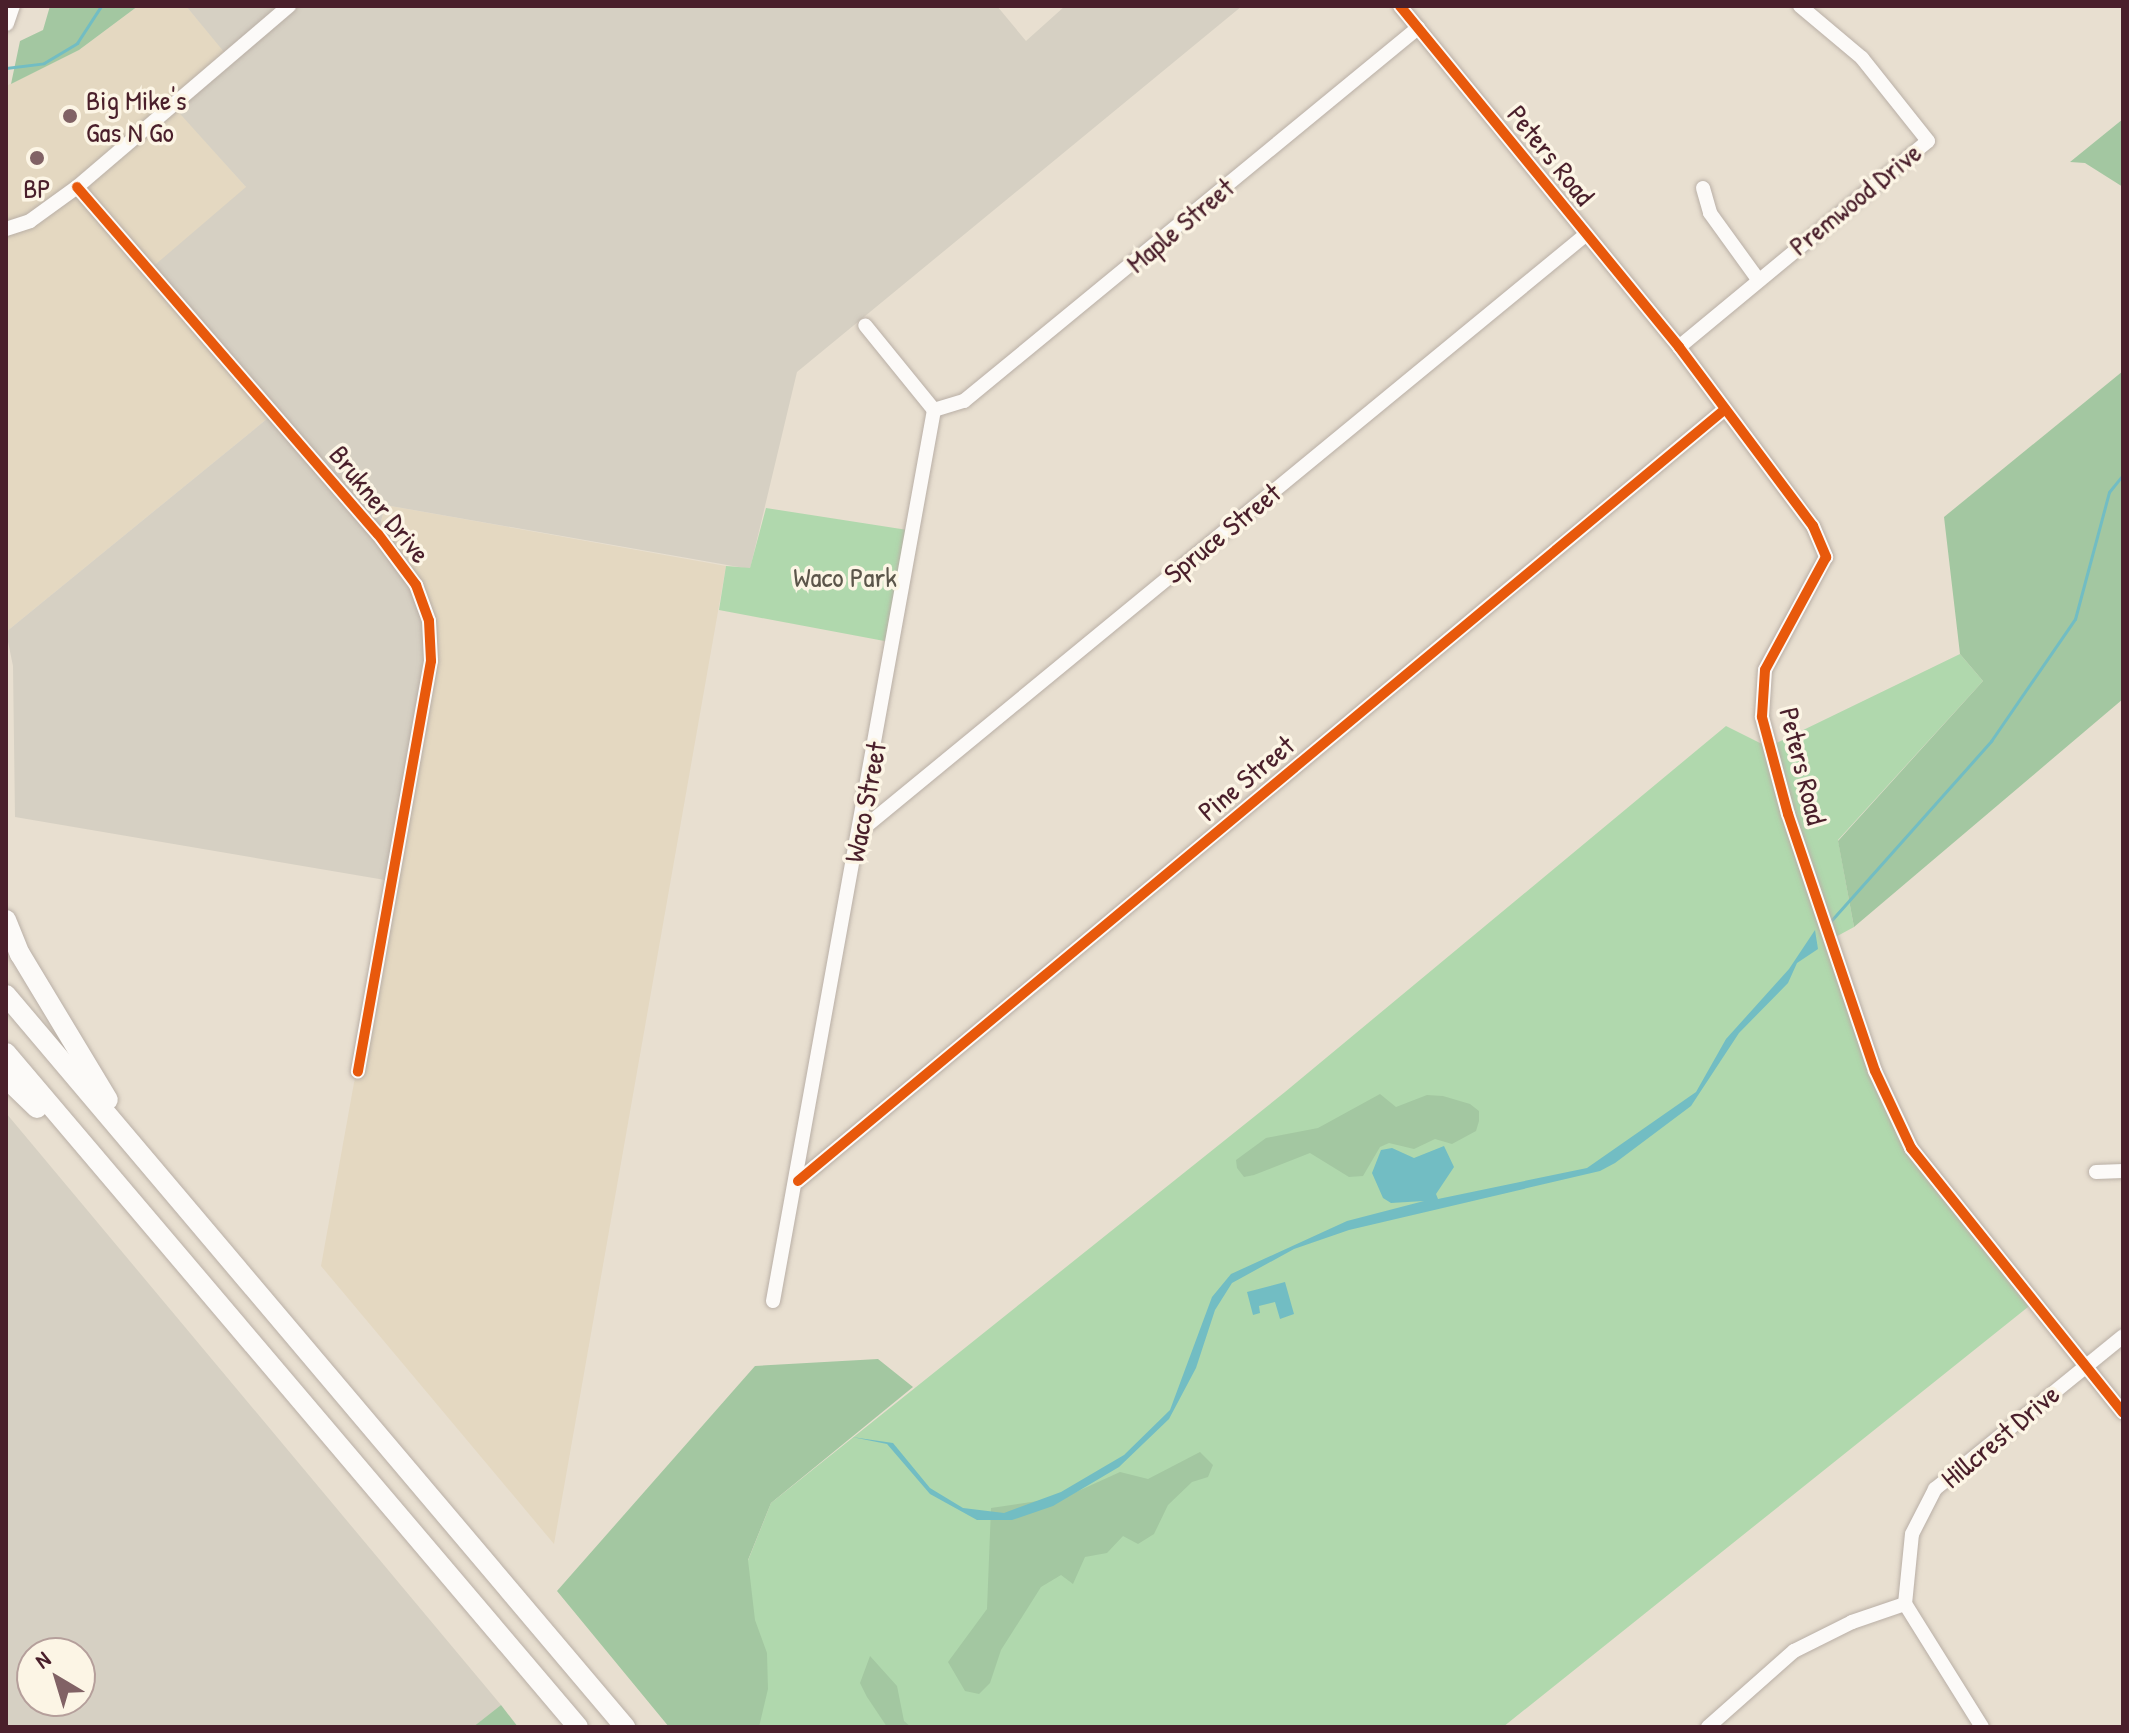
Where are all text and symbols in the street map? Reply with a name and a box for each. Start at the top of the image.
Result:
place label: Big Mike's Gas N Go [86,83,186,149]
street label: Peters Road [1500,98,1602,212]
marker: Big Mike's Gas N Go [61,107,79,125]
street label: Premwood Drive [1782,136,1928,262]
marker: BP [28,149,46,167]
street label: Maple Street [1119,170,1241,280]
place label: BP [23,171,51,205]
street label: Brukner Drive [322,438,438,570]
street label: Spruce Street [1157,476,1287,590]
park label: Waco Park [793,560,897,594]
street label: Peters Road [1772,704,1834,828]
street label: Pine Street [1191,728,1301,828]
street label: Waco Street [837,739,893,865]
street label: Hillcrest Drive [1934,1377,2066,1495]
north arrow [16,1637,96,1717]
text: N [29,1644,56,1675]

